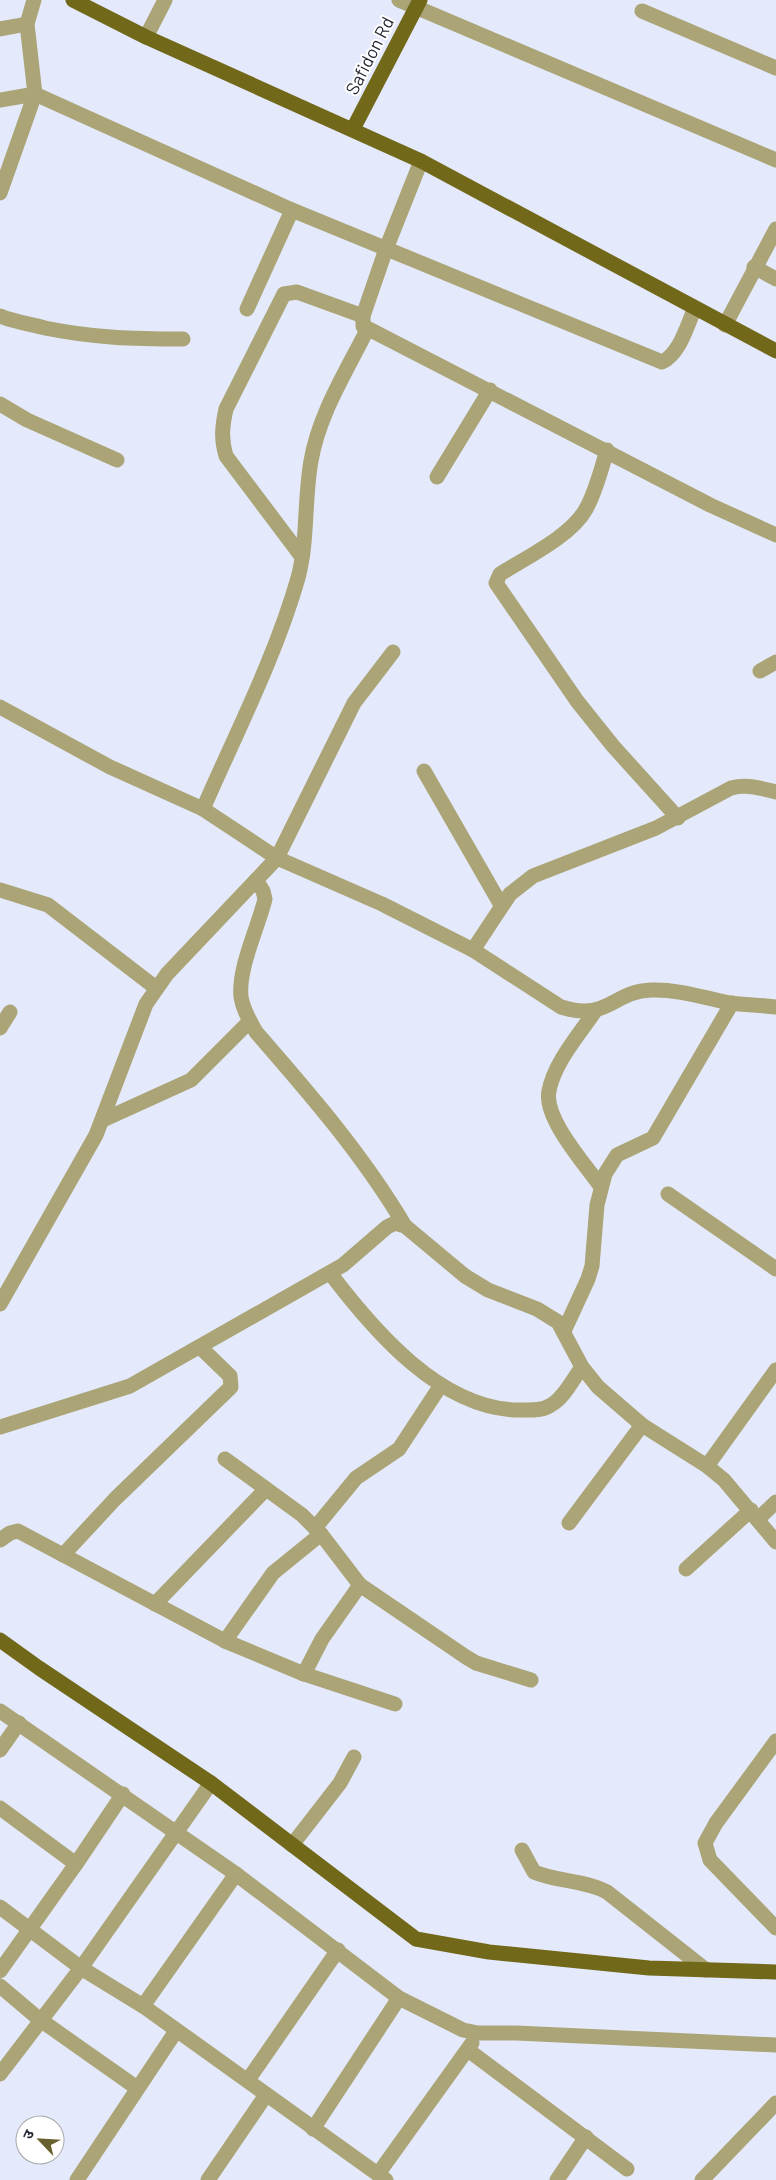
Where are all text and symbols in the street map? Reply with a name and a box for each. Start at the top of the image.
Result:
street label: Safidon Rd [340,13,398,98]
north arrow [15,2115,65,2165]
text: उ [18,2126,38,2142]

